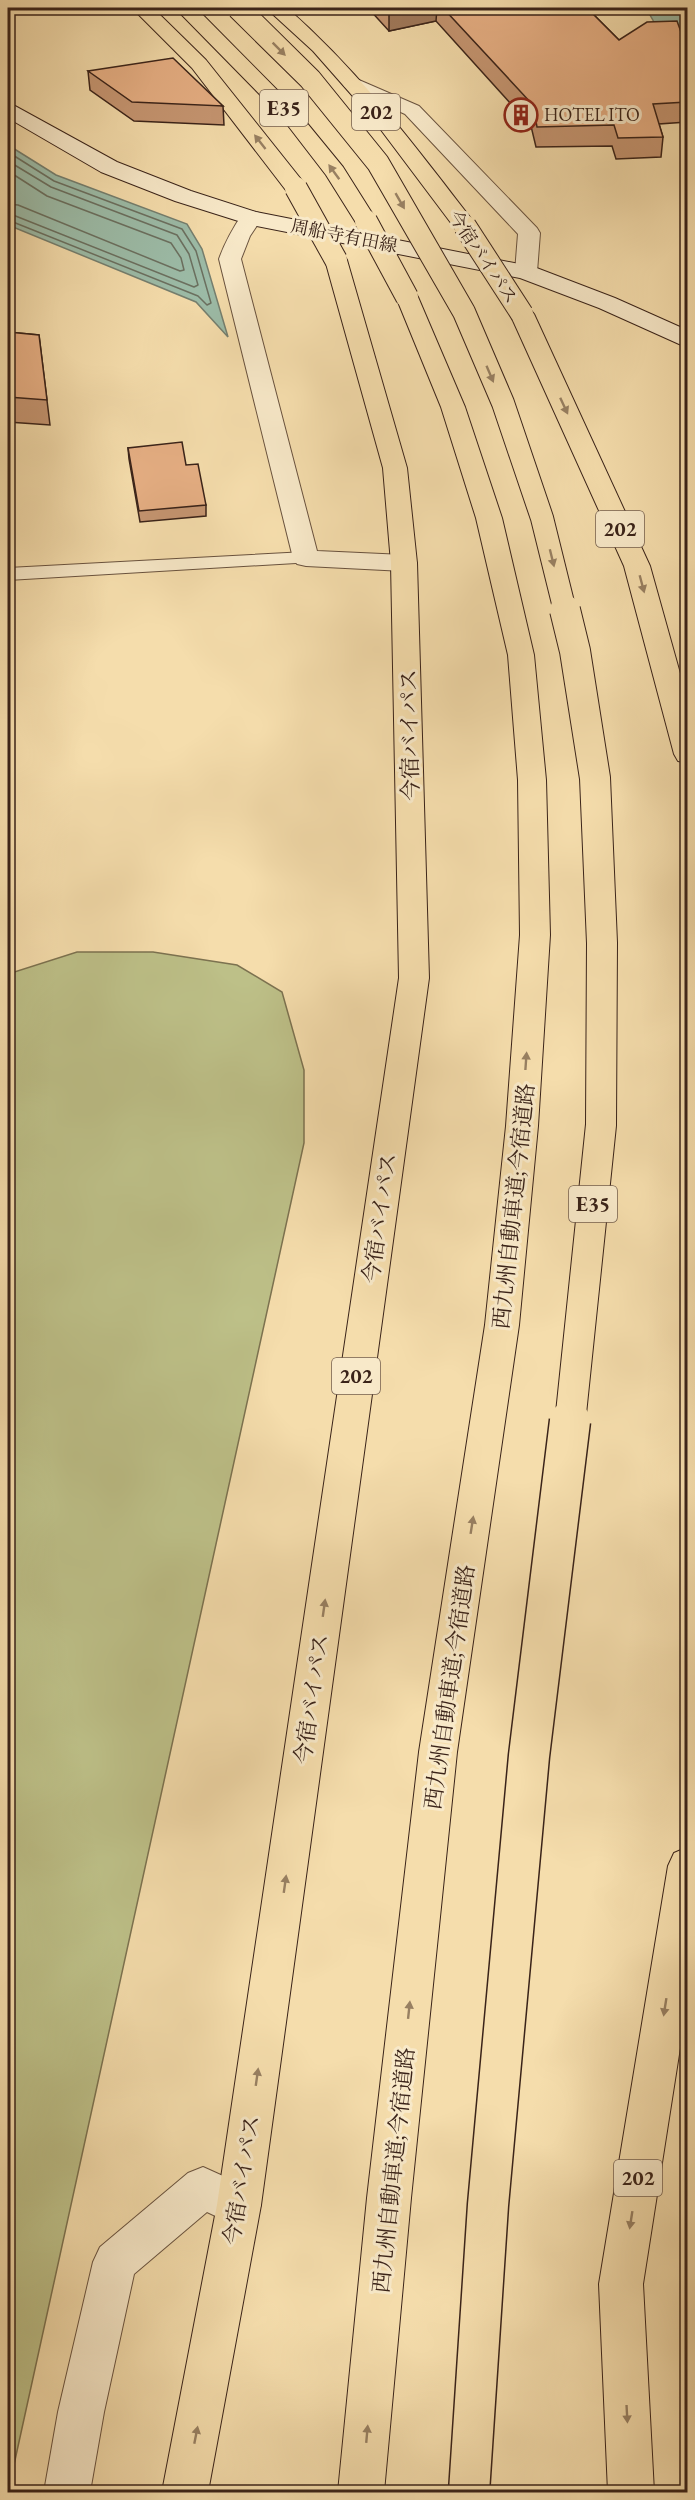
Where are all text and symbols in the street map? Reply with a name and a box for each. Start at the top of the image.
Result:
one-way arrow [272,41,286,55]
road number: E35 [260,90,308,126]
road number: 202 [352,94,400,130]
building icon: HOTEL ITO [503,97,539,133]
place label: HOTEL ITO [544,103,640,126]
one-way arrow [253,134,266,150]
one-way arrow [328,165,340,181]
one-way arrow [395,193,406,209]
street label: 今宿バイパス [444,206,523,308]
street label: 周船寺有田線 [289,214,399,257]
one-way arrow [485,365,495,383]
one-way arrow [560,397,569,414]
road number: 202 [596,511,644,547]
one-way arrow [547,549,557,567]
one-way arrow [638,575,647,593]
street label: 今宿バイパス [394,669,425,801]
one-way arrow [522,1051,531,1070]
street label: 西九州自動車道;今宿道路 [486,1082,541,1330]
street label: 今宿バイパス [356,1151,403,1285]
road number: E35 [569,1186,617,1222]
road number: 202 [332,1358,380,1394]
one-way arrow [467,1516,476,1535]
street label: 西九州自動車道;今宿道路 [418,1563,481,1811]
one-way arrow [319,1598,328,1617]
street label: 今宿バイパス [288,1632,335,1766]
one-way arrow [280,1875,289,1894]
one-way arrow [660,1997,669,2016]
one-way arrow [404,2001,414,2020]
street label: 西九州自動車道;今宿道路 [366,2046,421,2294]
one-way arrow [253,2068,262,2087]
street label: 今宿バイパス [217,2113,266,2247]
road number: 202 [614,2160,662,2196]
one-way arrow [627,2211,636,2230]
one-way arrow [623,2405,632,2424]
one-way arrow [192,2425,201,2444]
one-way arrow [362,2425,372,2444]

